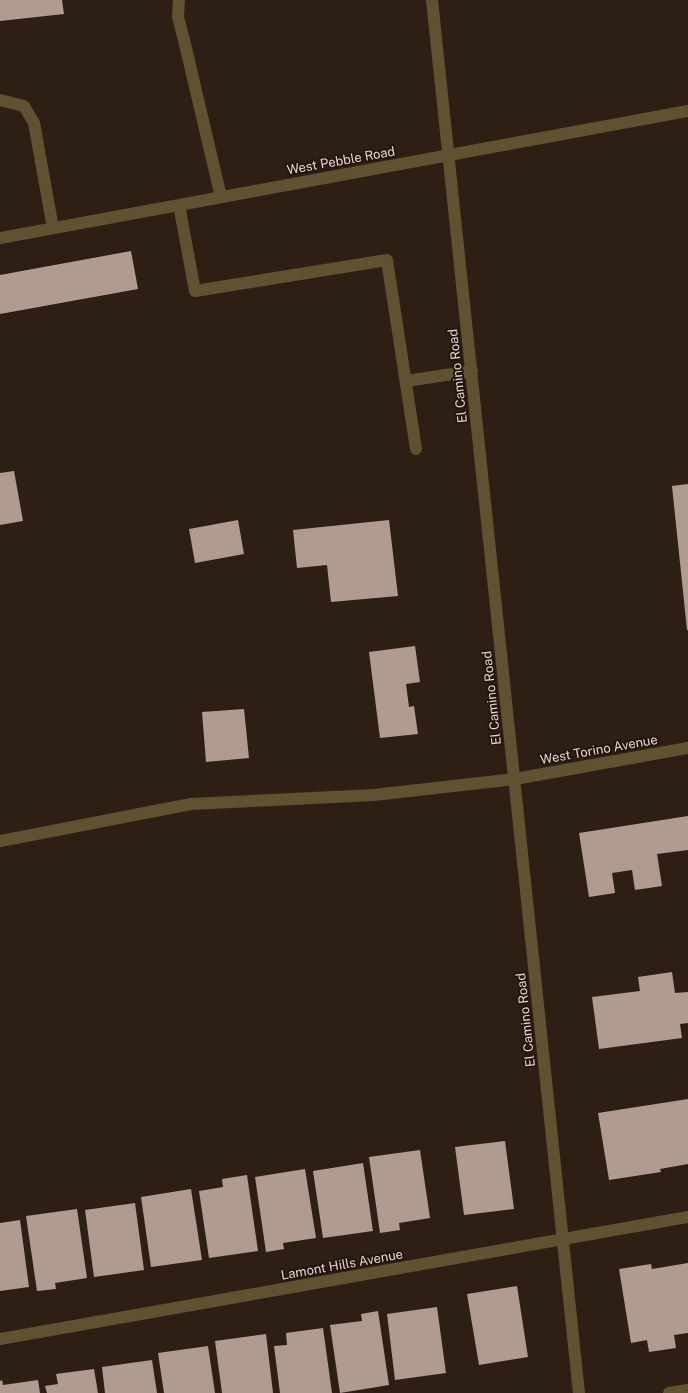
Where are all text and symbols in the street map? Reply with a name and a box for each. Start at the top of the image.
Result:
street label: West Pebble Road [286,144,396,178]
street label: El Camino Road [445,328,471,424]
street label: El Camino Road [479,650,505,746]
street label: West Torino Avenue [539,732,659,768]
street label: El Camino Road [513,972,539,1068]
street label: Lamont Hills Avenue [280,1247,404,1283]

